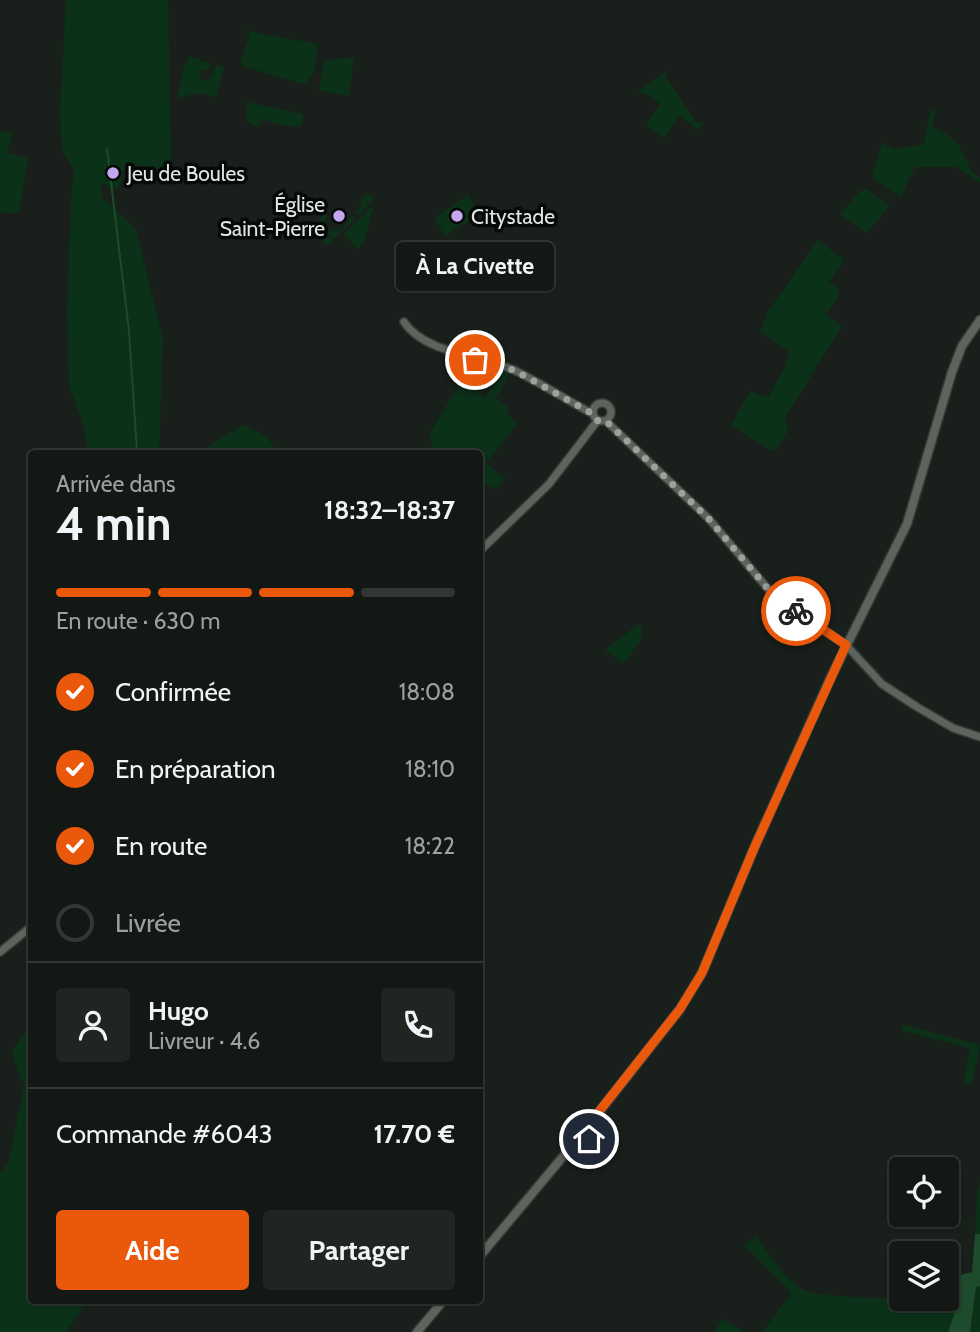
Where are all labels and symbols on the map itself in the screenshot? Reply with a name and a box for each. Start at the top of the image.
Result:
place label: Jeu de Boules [126,161,245,186]
marker: Jeu de Boules [105,165,121,181]
place label: Église Saint-Pierre [220,192,325,241]
place label: Citystade [471,204,555,229]
marker: Église Saint-Pierre [331,208,347,224]
marker: Citystade [449,208,465,224]
callout: À La Civette [396,241,554,290]
pin [445,330,505,390]
courier [761,576,831,646]
pin [559,1109,619,1169]

